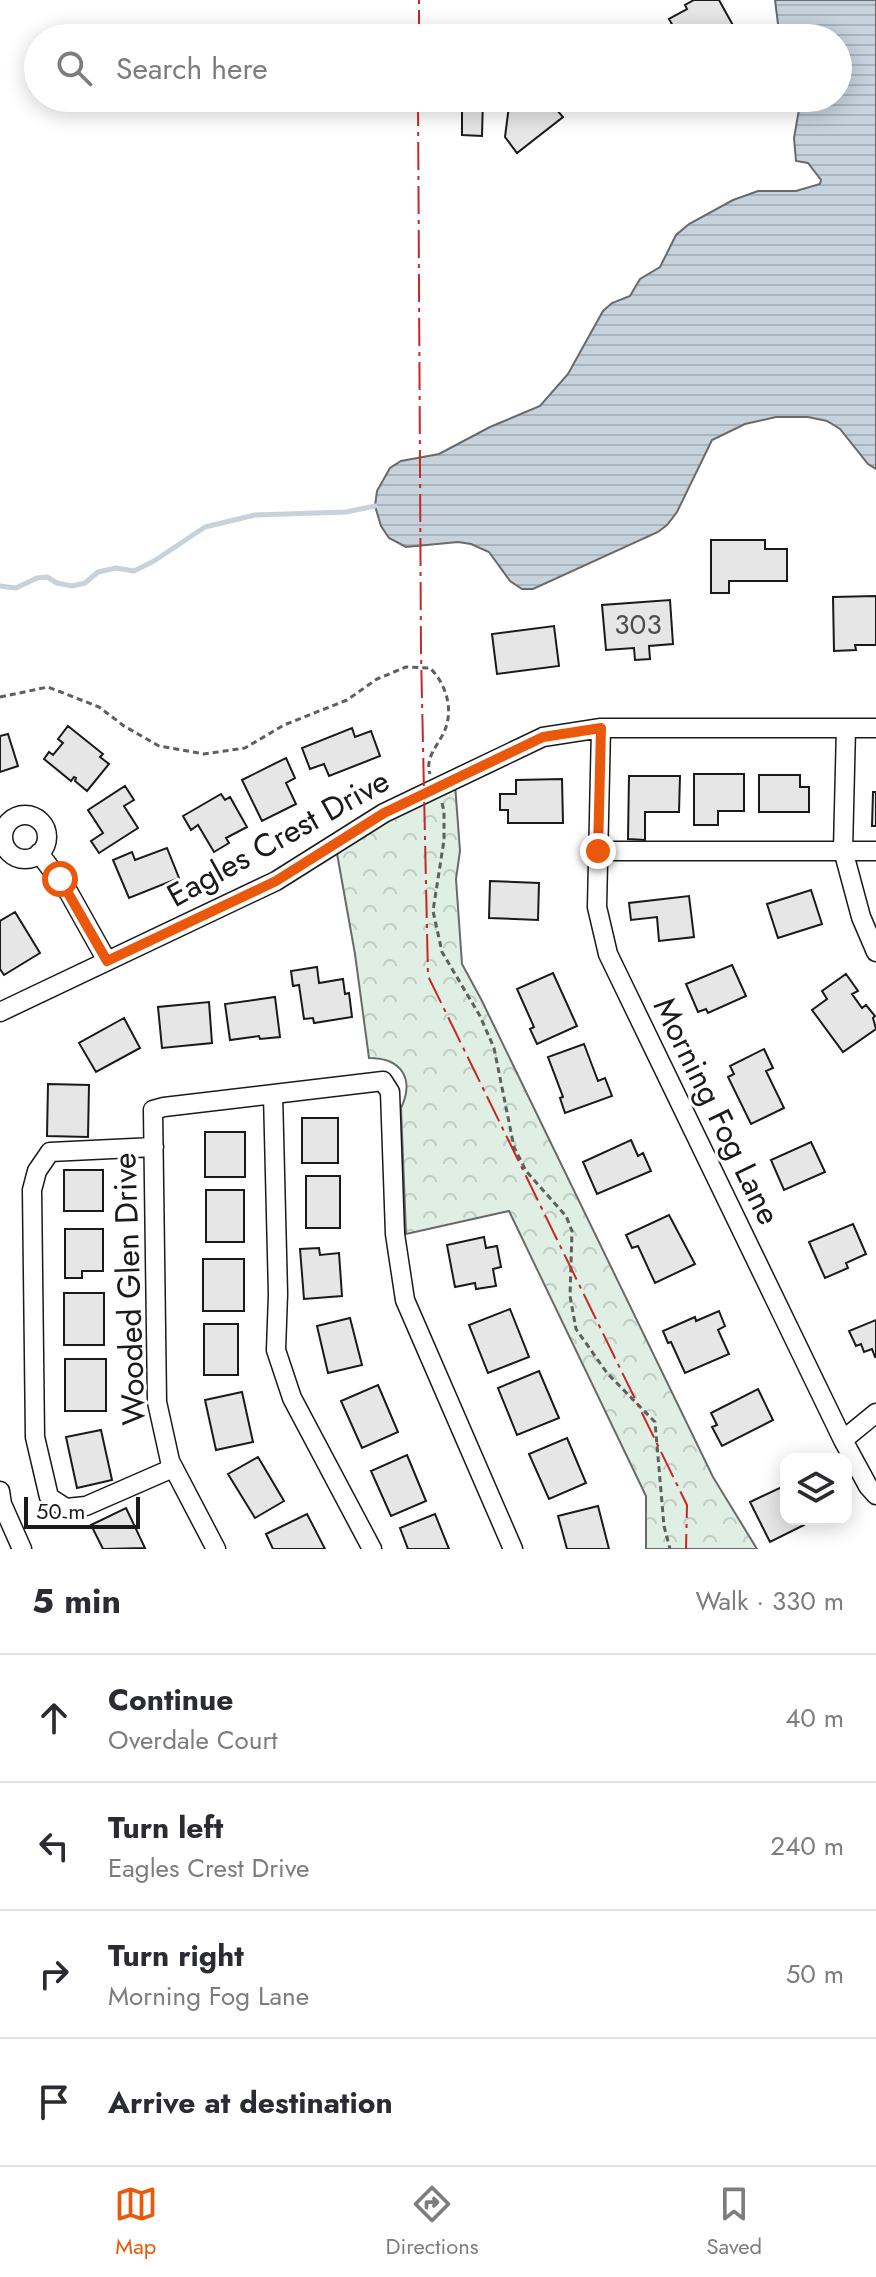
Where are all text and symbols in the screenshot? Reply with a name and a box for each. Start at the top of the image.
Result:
search box [24,24,852,112]
icon: search [52,46,96,90]
text: Search here [116,47,268,90]
house number: 303 [614,604,662,645]
street label: Eagles Crest Drive [158,758,398,918]
route end [580,833,616,869]
route start [42,861,78,897]
street label: Morning Fog Lane [642,990,792,1232]
street label: Wooded Glen Drive [101,1152,157,1426]
map controls [780,1453,852,1525]
button: layers [780,1453,852,1525]
scale bar [24,1493,140,1529]
text: 50 m [36,1495,85,1527]
text: 5 min [32,1577,121,1626]
text: Walk · 330 m [695,1582,844,1620]
text: Continue [108,1678,234,1721]
icon: ahead [32,1696,76,1740]
text: 40 m [785,1699,844,1737]
text: Overdale Court [108,1721,278,1759]
text: Turn left [108,1806,223,1849]
icon: left [32,1824,76,1868]
text: 240 m [770,1827,844,1865]
text: Eagles Crest Drive [108,1849,309,1887]
text: Turn right [108,1934,244,1977]
icon: right [32,1952,76,1996]
text: 50 m [786,1955,844,1993]
text: Morning Fog Lane [108,1977,309,2015]
icon: arrive [32,2080,76,2124]
text: Arrive at destination [108,2081,393,2124]
tab: Map [114,2182,158,2262]
tab: Directions [386,2182,479,2262]
tab: Saved [706,2182,762,2262]

